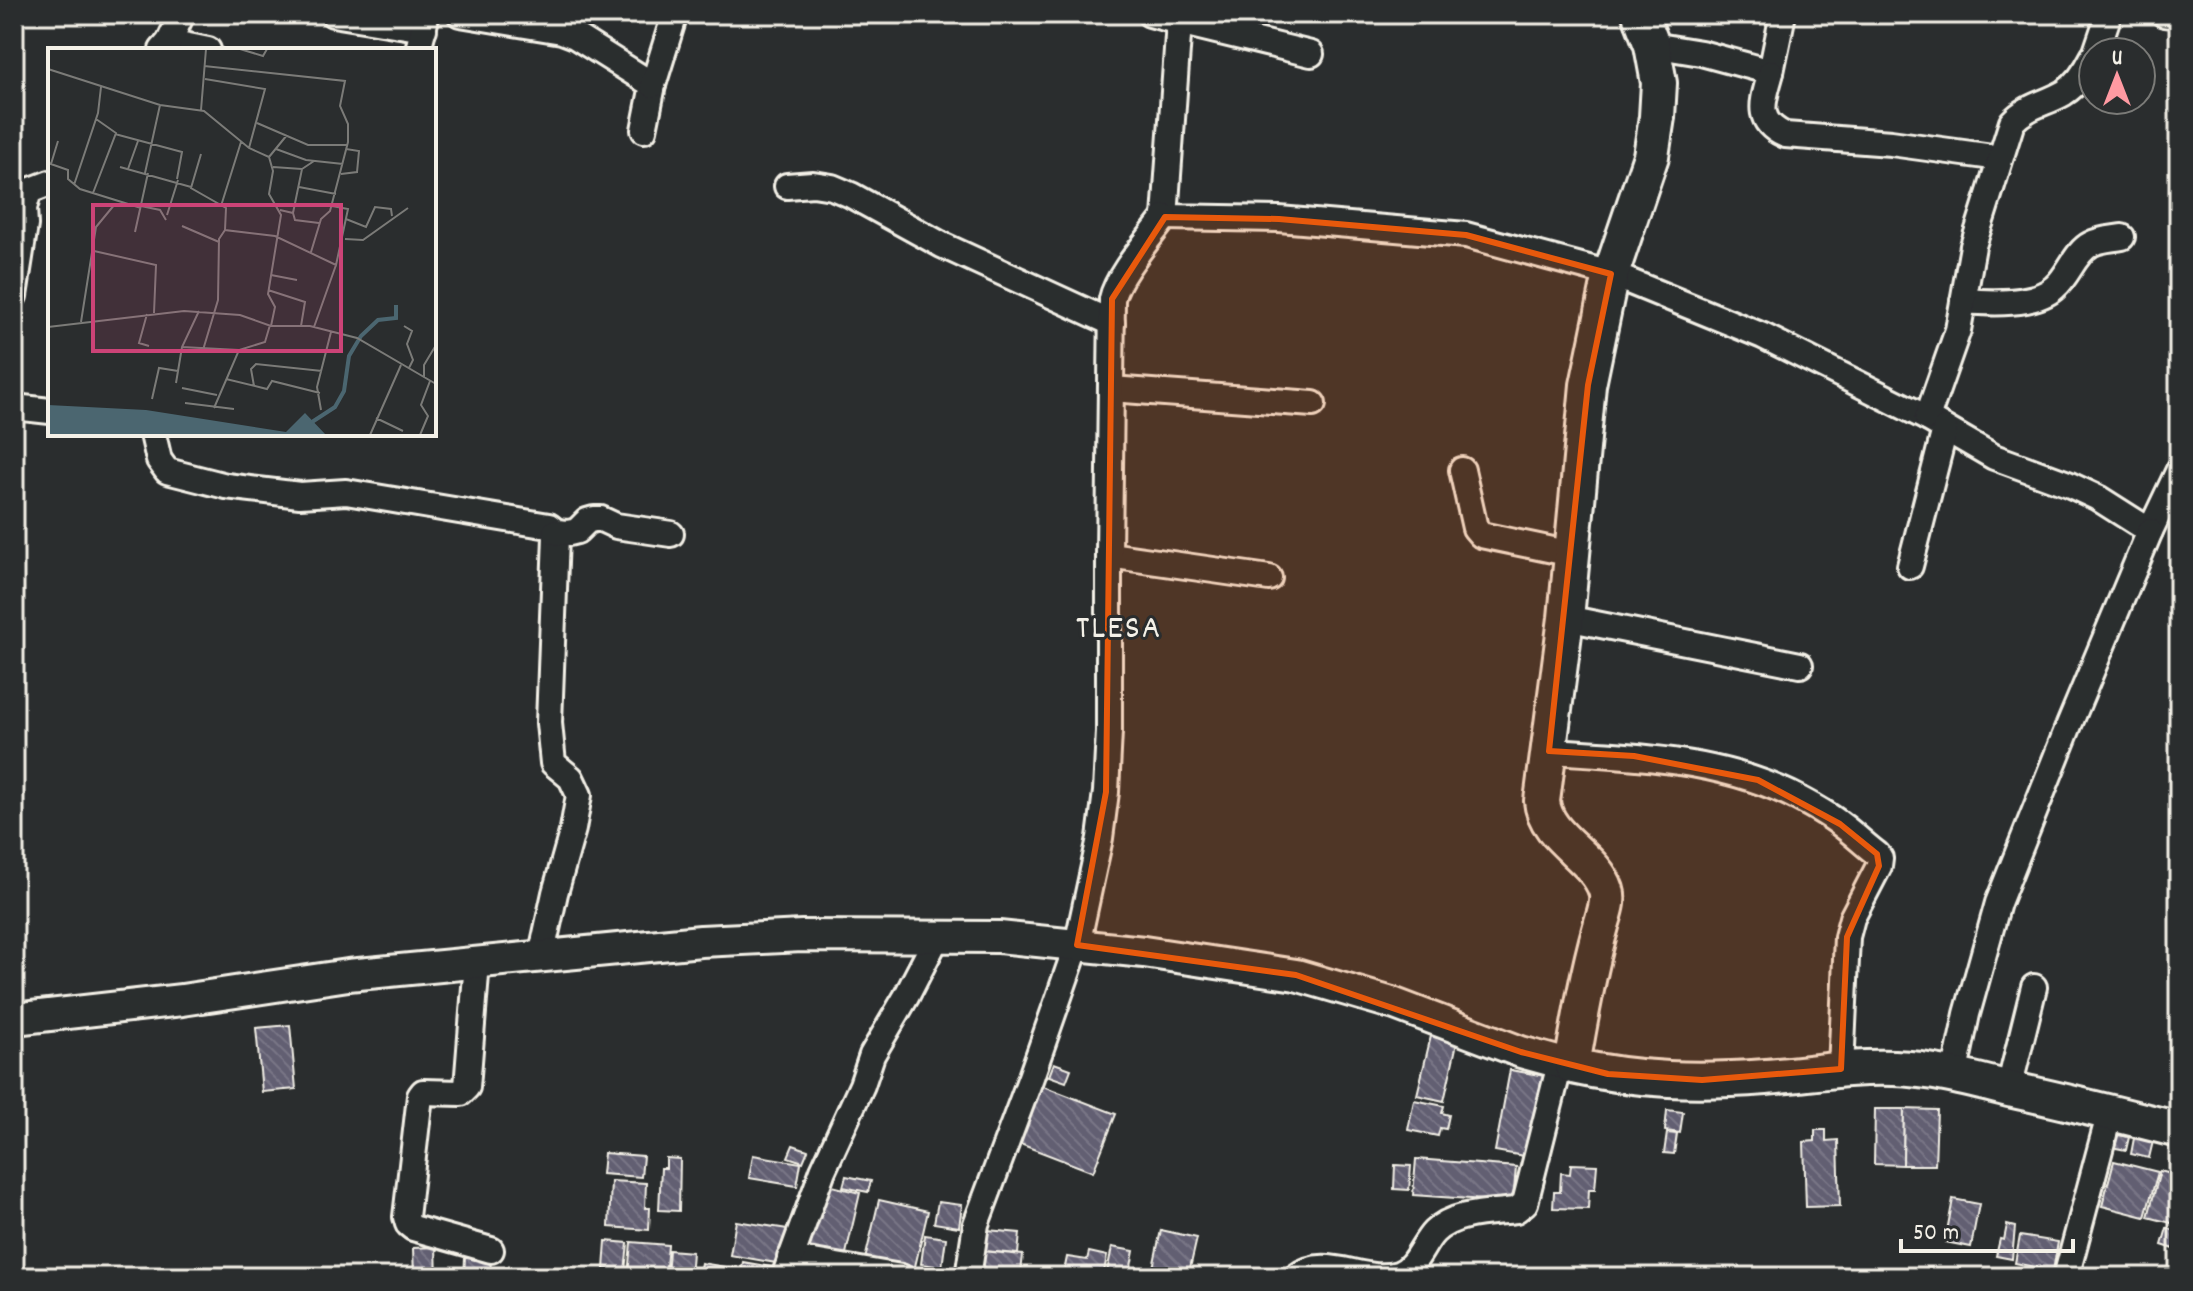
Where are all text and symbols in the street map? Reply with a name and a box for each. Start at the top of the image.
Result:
north arrow [2077,36,2157,116]
text: U [2112,44,2122,75]
inset map [48,48,436,436]
district label: TLESA [1076,606,1162,655]
scale bar [1901,1203,2073,1253]
text: 50 m [1913,1217,1959,1251]

